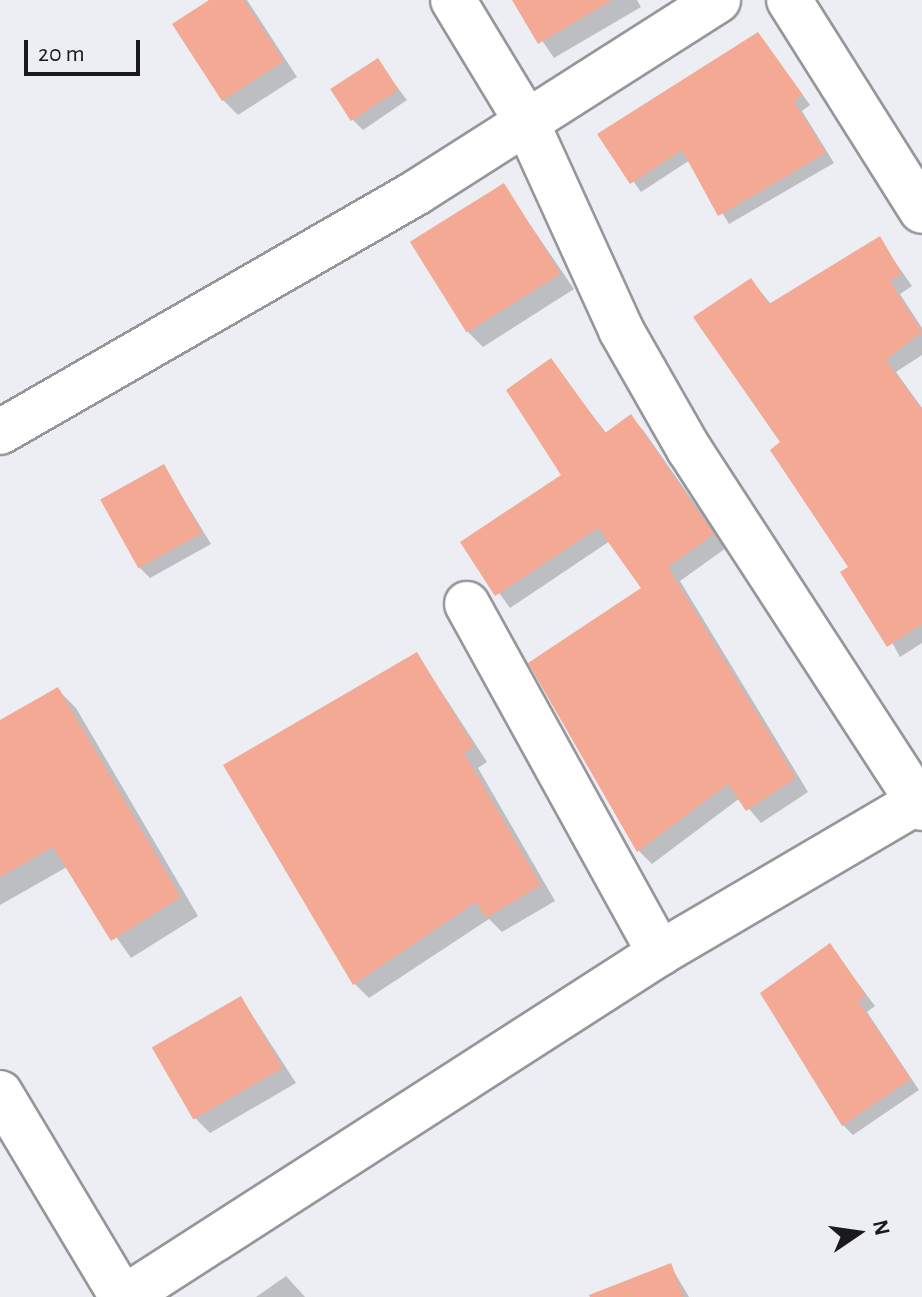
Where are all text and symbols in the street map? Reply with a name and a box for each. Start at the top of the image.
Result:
scale bar [28,24,144,74]
text: 20 m [38,42,85,66]
north arrow [818,1193,898,1273]
text: N [869,1218,894,1238]

